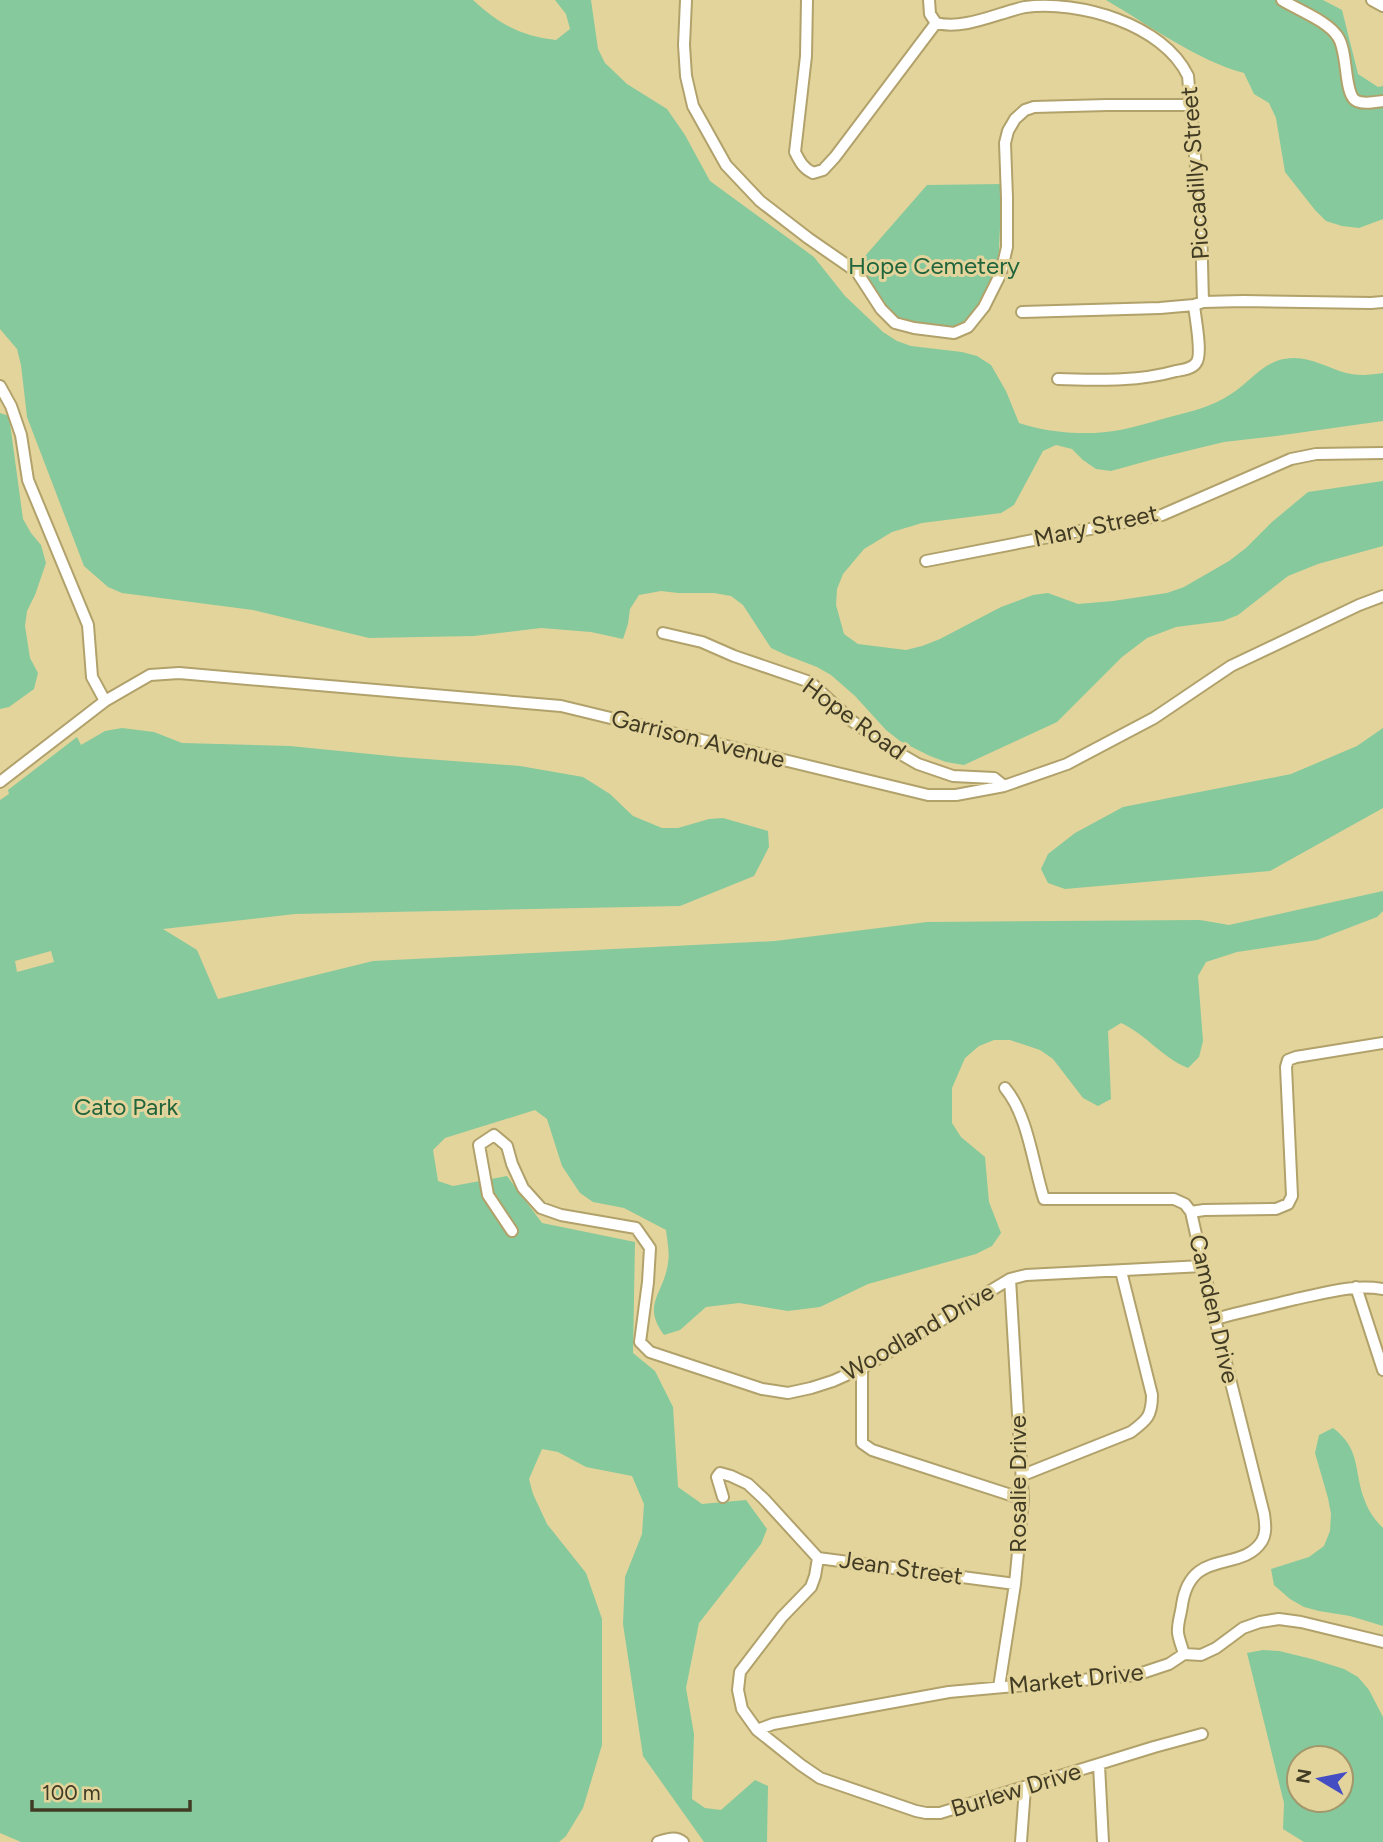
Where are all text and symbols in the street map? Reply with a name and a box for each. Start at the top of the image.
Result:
street label: Piccadilly Street [1174,85,1215,261]
park label: Hope Cemetery [848,251,1020,280]
street label: Mary Street [1031,498,1161,553]
street label: Hope Road [797,671,912,766]
street label: Garrison Avenue [608,703,788,774]
park label: Cato Park [74,1092,178,1121]
street label: Camden Drive [1183,1232,1246,1386]
street label: Woodland Drive [837,1276,999,1387]
street label: Rosalie Drive [1003,1415,1032,1553]
street label: Jean Street [838,1545,965,1591]
street label: Market Drive [1007,1657,1145,1700]
north arrow [1285,1744,1355,1814]
street label: Burlew Drive [947,1756,1084,1823]
text: N [1291,1767,1316,1785]
scale bar [32,1769,189,1813]
text: 100 m [42,1780,101,1805]

